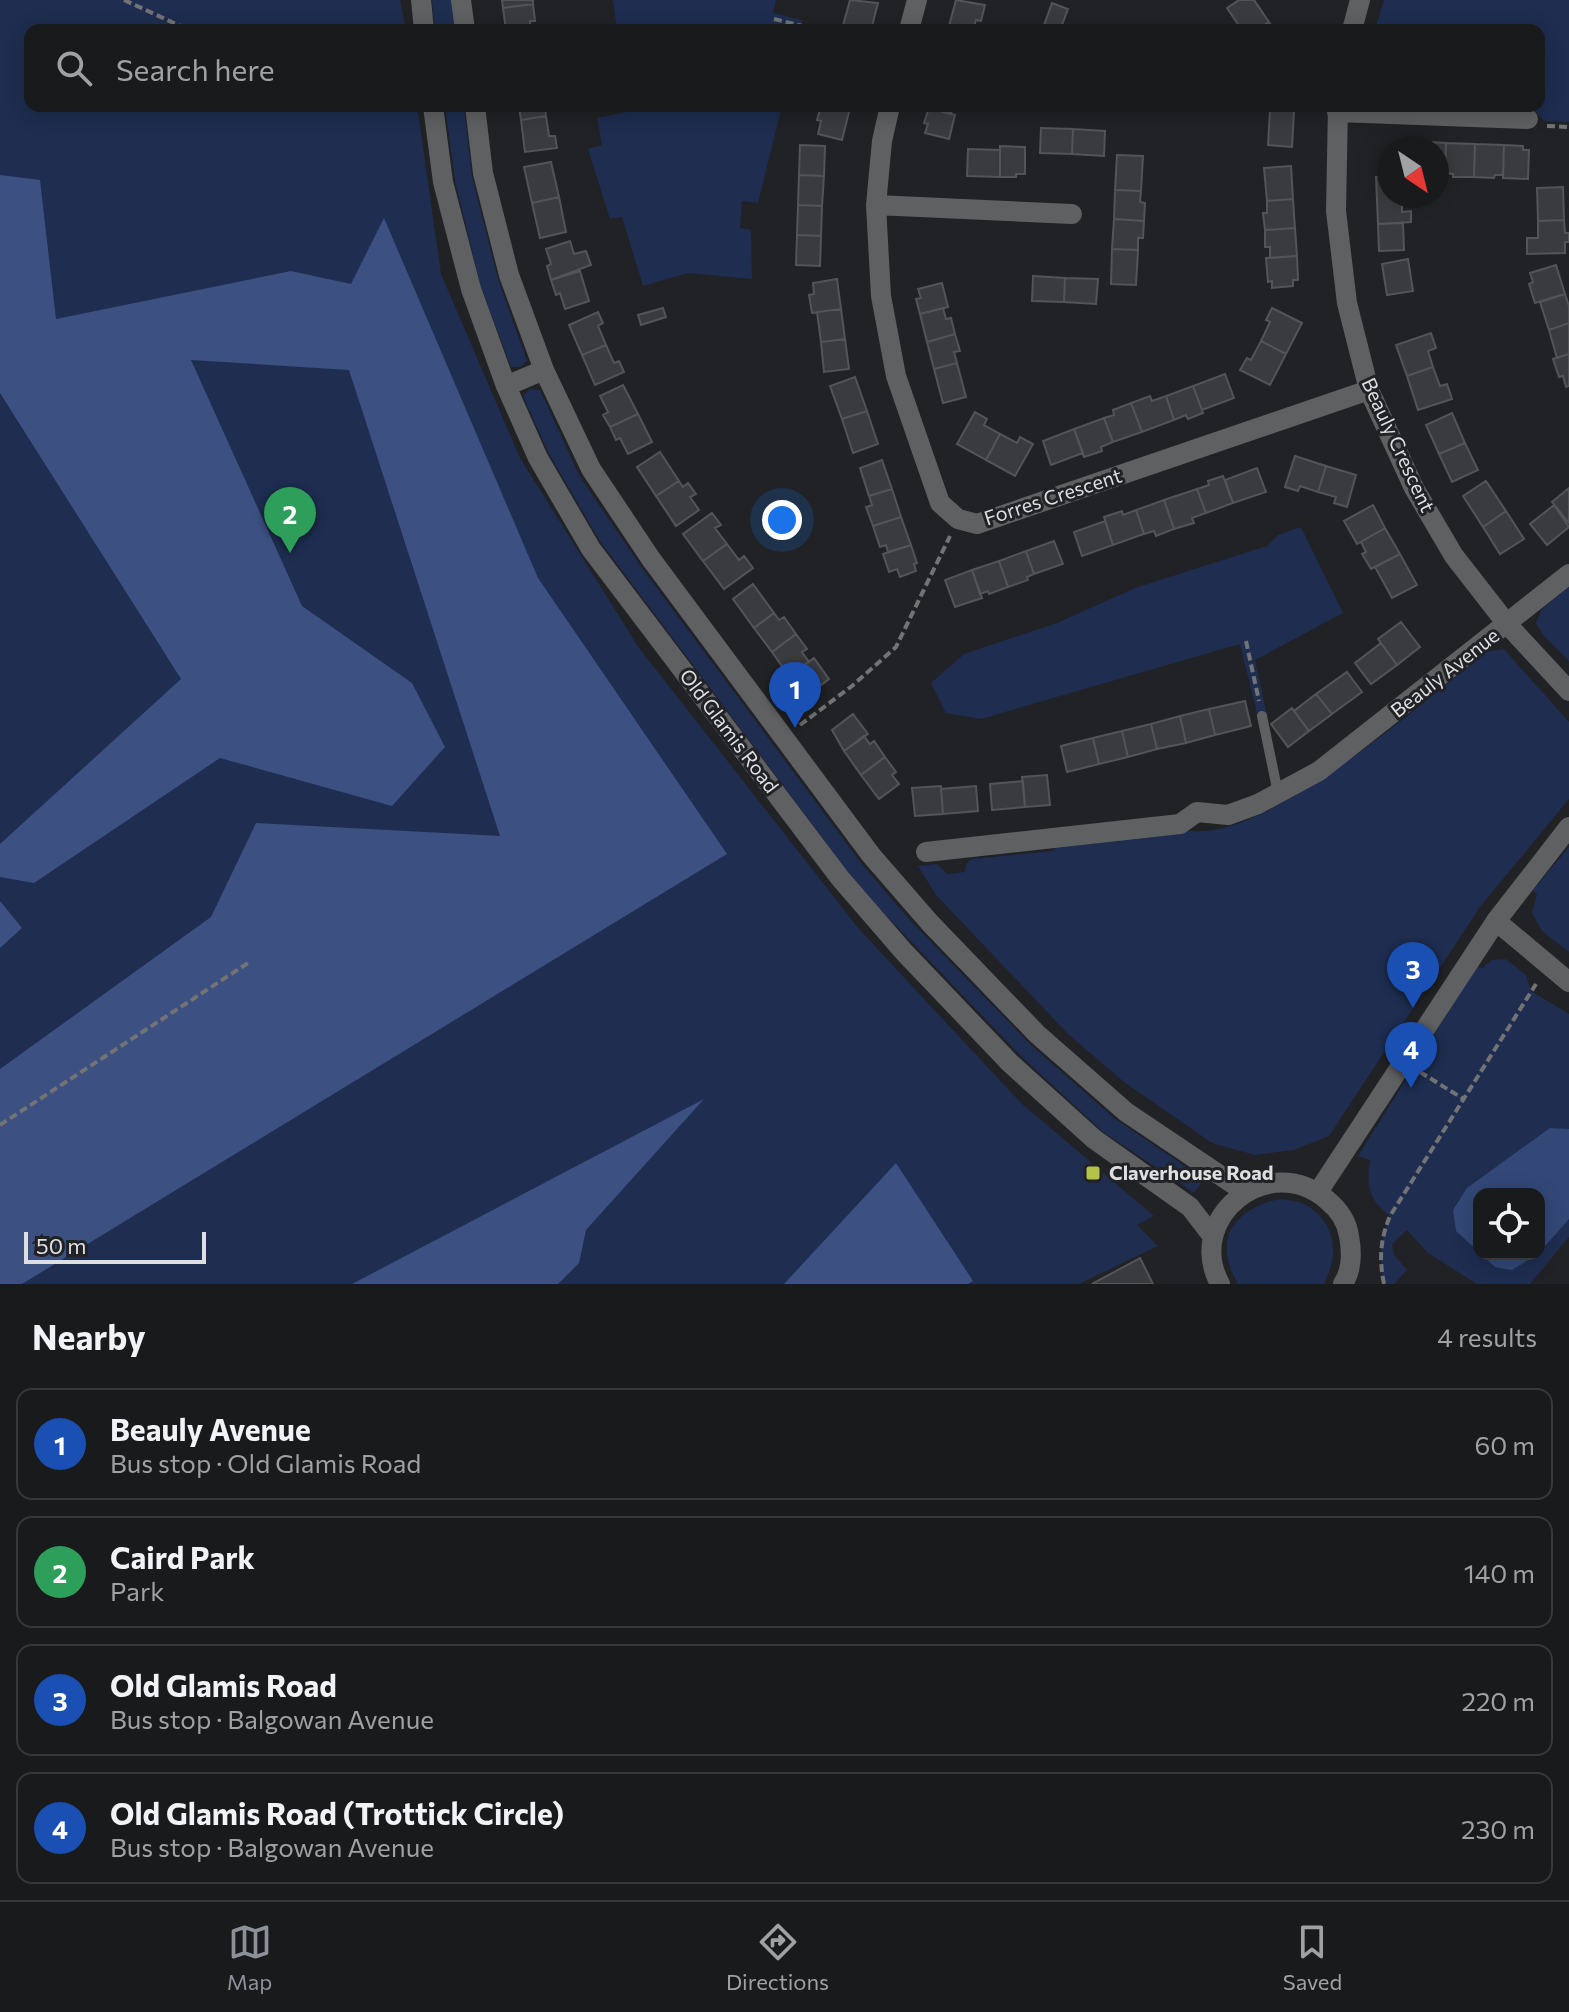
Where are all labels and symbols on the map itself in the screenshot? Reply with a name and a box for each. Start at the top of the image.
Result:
north arrow [1377,136,1449,208]
street label: Beauly Crescent [1357,374,1441,516]
street label: Forres Crescent [981,463,1124,530]
pin: 2 [264,487,316,553]
your location [762,500,802,540]
street label: Beauly Avenue [1385,622,1503,722]
pin: 1 [769,662,821,728]
street label: Old Glamis Road [675,664,784,797]
pin: 3 [1387,942,1439,1008]
pin: 4 [1385,1022,1437,1088]
place label: Claverhouse Road [1109,1160,1274,1184]
marker: Claverhouse Road [1084,1164,1102,1182]
scale bar [24,1228,206,1264]

